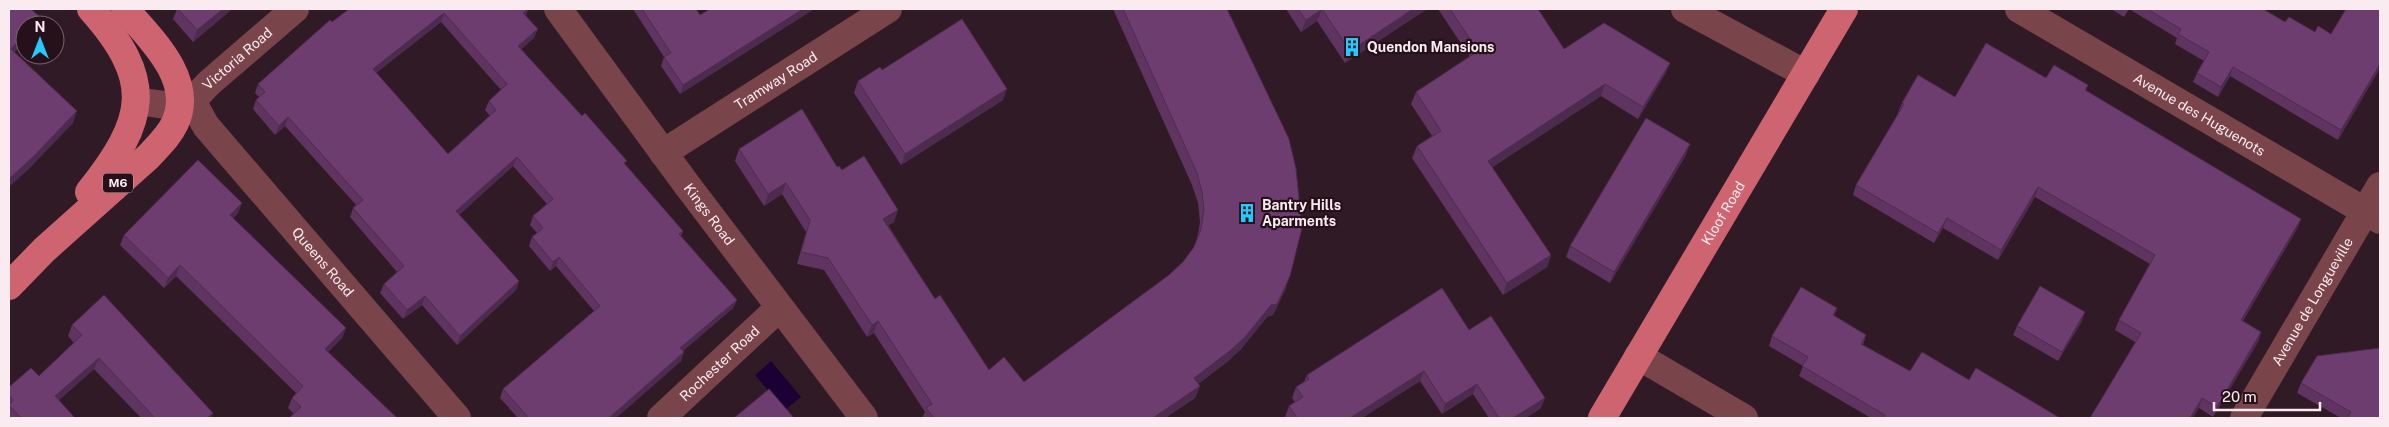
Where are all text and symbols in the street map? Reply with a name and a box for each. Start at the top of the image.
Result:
north arrow [15,15,65,65]
text: N [35,19,45,35]
street label: Victoria Road [199,24,275,93]
building icon: Quendon Mansions [1341,36,1363,58]
place label: Quendon Mansions [1367,39,1494,55]
street label: Tramway Road [732,48,820,113]
street label: Avenue des Huguenots [2131,70,2268,159]
road number: M6 [103,174,133,192]
street label: Kloof Road [1698,178,1748,248]
street label: Kings Road [681,180,738,248]
place label: Bantry Hills Aparments [1262,197,1341,229]
building icon: Bantry Hills Aparments [1236,202,1258,224]
street label: Queens Road [289,224,357,300]
street label: Avenue de Longueville [2269,235,2356,368]
street label: Rochester Road [676,323,763,404]
scale bar [2214,380,2320,412]
text: 20 m [2222,388,2257,405]

